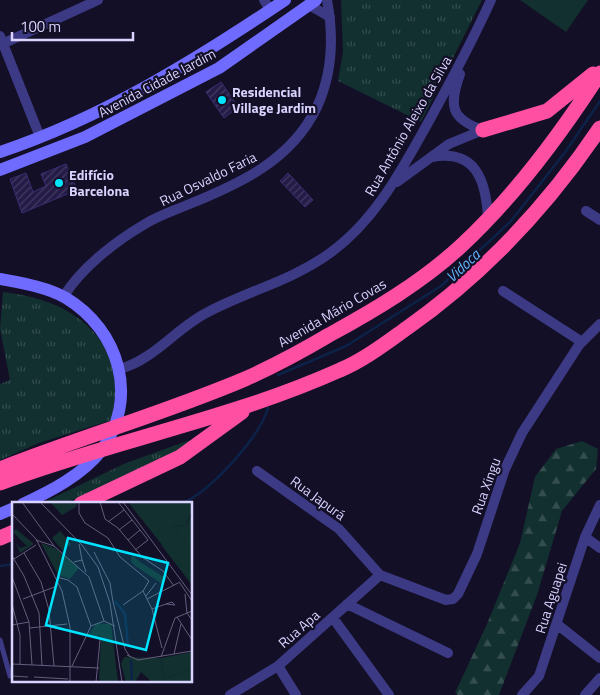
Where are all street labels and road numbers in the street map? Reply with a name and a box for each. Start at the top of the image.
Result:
street label: Avenida Cidade Jardim [94,43,219,122]
street label: Rua Antônio Aleixo da Silva [359,52,456,200]
street label: Rua Osvaldo Faria [156,146,260,211]
street label: Avenida Mário Covas [274,273,390,352]
street label: Rua Xingu [466,454,506,517]
street label: Rua Japurá [286,470,350,525]
street label: Rua Aguapei [529,560,572,636]
street label: Rua Apa [273,605,324,653]

